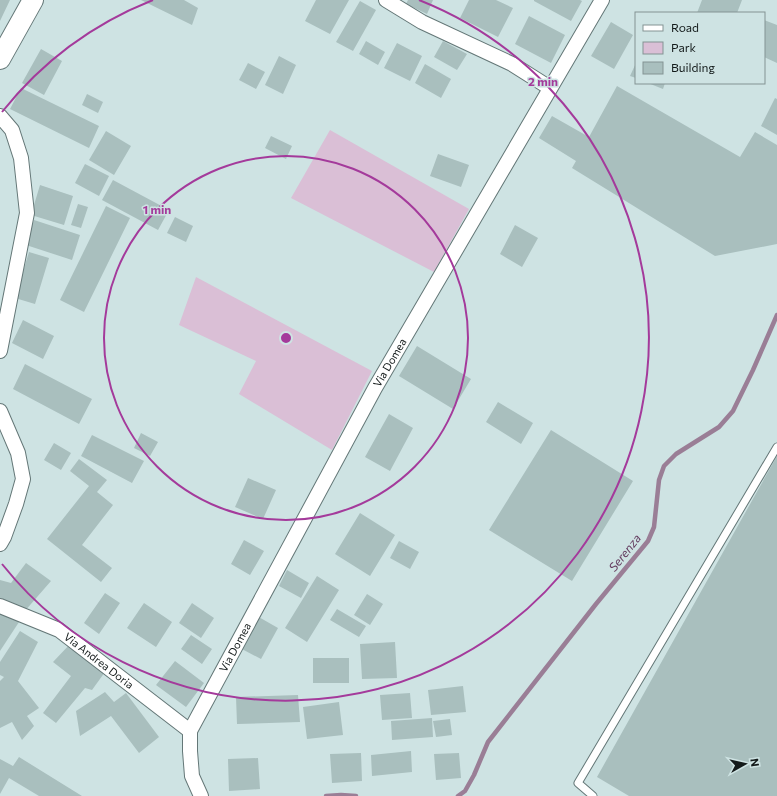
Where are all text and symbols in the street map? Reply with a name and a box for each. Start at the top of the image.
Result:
legend [635,12,765,84]
text: Road [671,20,699,34]
text: Park [671,40,697,54]
text: Building [671,60,715,74]
text: 2 min [528,74,558,88]
text: 1 min [143,202,171,216]
centre of rings [279,331,293,345]
street label: Via Domea [370,336,409,389]
water label: Serenza [605,531,643,574]
street label: Via Domea [216,620,253,674]
street label: Via Andrea Doria [62,629,136,691]
north arrow [725,744,765,784]
text: N [748,758,762,768]

